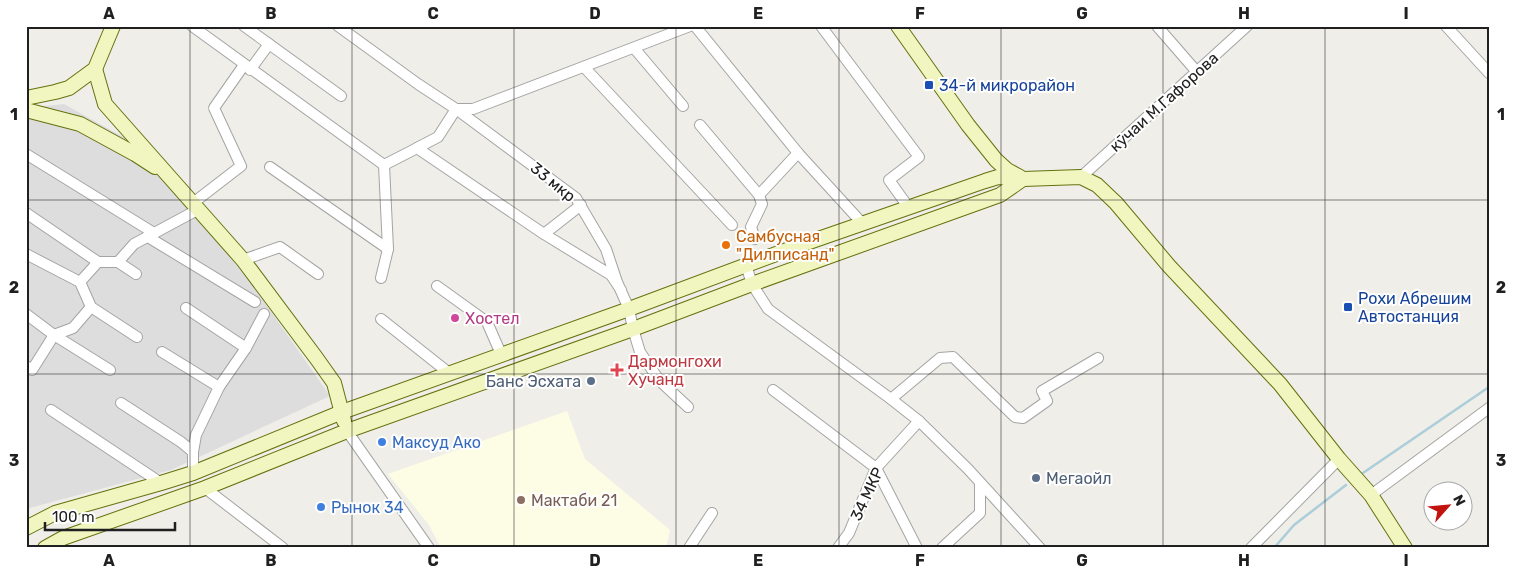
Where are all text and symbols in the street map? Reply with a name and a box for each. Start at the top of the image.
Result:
text: A [103,4,115,23]
text: B [265,4,277,23]
text: C [427,4,439,23]
text: D [589,4,601,23]
text: E [753,4,763,23]
text: F [915,4,925,23]
text: G [1076,4,1088,23]
text: H [1238,4,1250,23]
text: I [1403,4,1409,23]
street label: кӯчаи М.Гафорова [1106,48,1222,156]
place label: 34-й микрорайон [939,76,1075,95]
marker: 34-й микрорайон [923,79,935,91]
text: 1 [10,105,18,124]
text: 1 [1497,105,1505,124]
street label: 33 мкр [527,158,579,206]
place label: Самбусная "Дилписанд" [736,227,835,264]
marker: Самбусная "Дилписанд" [720,239,732,251]
text: 2 [9,278,19,297]
text: 2 [1496,278,1506,297]
place label: Рохи Абрешим Автостанция [1358,289,1472,326]
marker: Рохи Абрешим Автостанция [1342,301,1354,313]
place label: Хостел [465,309,520,328]
marker: Хостел [449,312,461,324]
place label: Дармонгохи Хучанд [628,352,722,389]
marker: Дармонгохи Хучанд [610,363,624,377]
place label: Банс Эсхата [486,372,581,391]
marker: Банс Эсхата [585,375,597,387]
place label: Максуд Ако [392,433,481,452]
marker: Максуд Ако [376,436,388,448]
text: 3 [9,451,19,470]
text: 3 [1496,451,1506,470]
street label: 34 МКР [846,464,888,524]
place label: Мегаойл [1046,469,1112,488]
marker: Мегаойл [1030,472,1042,484]
north arrow [1422,482,1472,532]
place label: Мактаби 21 [531,491,617,510]
text: N [1449,492,1469,509]
marker: Мактаби 21 [515,494,527,506]
place label: Рынок 34 [331,498,404,517]
scale bar [45,499,175,531]
marker: Рынок 34 [315,501,327,513]
text: 100 m [52,508,94,526]
text: A [103,551,115,570]
text: B [265,551,277,570]
text: C [427,551,439,570]
text: D [589,551,601,570]
text: E [753,551,763,570]
text: F [915,551,925,570]
text: G [1076,551,1088,570]
text: H [1238,551,1250,570]
text: I [1403,551,1409,570]

